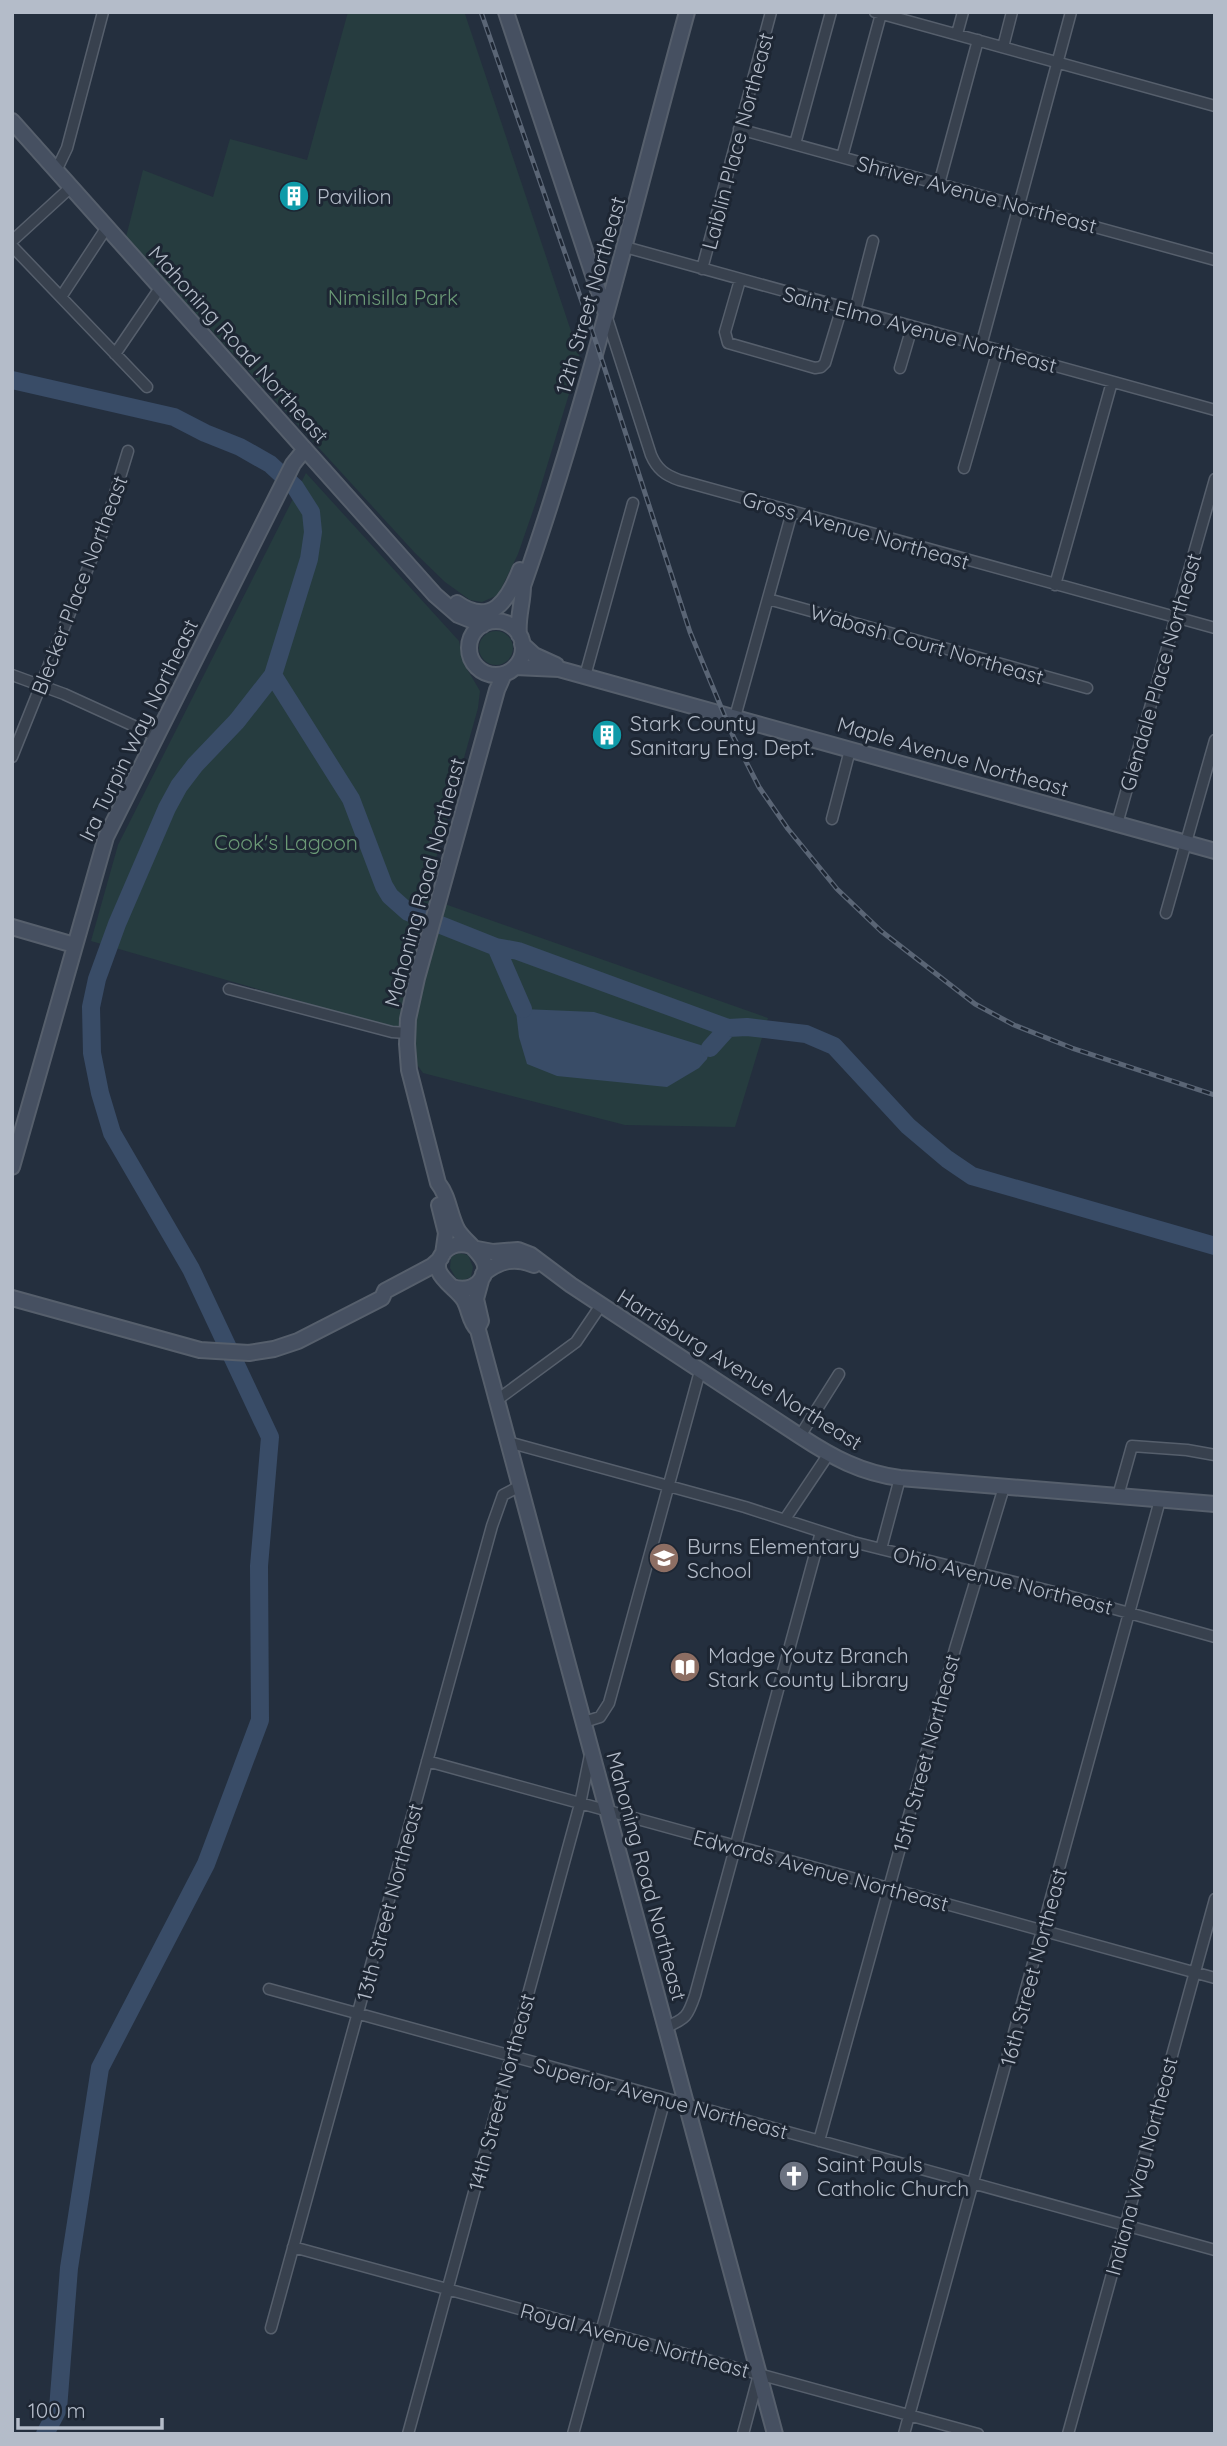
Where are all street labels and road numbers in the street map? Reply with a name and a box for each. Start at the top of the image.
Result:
street label: Laiblin Place Northeast [696,30,778,252]
street label: Shriver Avenue Northeast [854,149,1100,239]
street label: 12th Street Northeast [549,193,631,397]
street label: Mahoning Road Northeast [143,240,335,448]
street label: Saint Elmo Avenue Northeast [780,280,1060,378]
street label: Blecker Place Northeast [25,472,133,698]
street label: Gross Avenue Northeast [740,485,972,575]
street label: Glendale Place Northeast [1114,550,1206,794]
street label: Wabash Court Northeast [807,598,1047,690]
street label: Ira Turpin Way Northeast [73,615,203,845]
street label: Maple Avenue Northeast [834,711,1072,801]
street label: Mahoning Road Northeast [378,755,470,1009]
street label: Harrisburg Avenue Northeast [613,1283,867,1455]
street label: Ohio Avenue Northeast [891,1540,1115,1620]
street label: 15th Street Northeast [887,1651,965,1855]
street label: Mahoning Road Northeast [601,1749,693,2003]
street label: 13th Street Northeast [350,1800,428,2004]
street label: Edwards Avenue Northeast [690,1823,952,1917]
street label: 16th Street Northeast [994,1865,1072,2069]
street label: 14th Street Northeast [462,1991,540,2193]
street label: Superior Avenue Northeast [531,2052,791,2144]
street label: Indiana Way Northeast [1099,2054,1183,2278]
street label: Royal Avenue Northeast [518,2297,752,2383]

